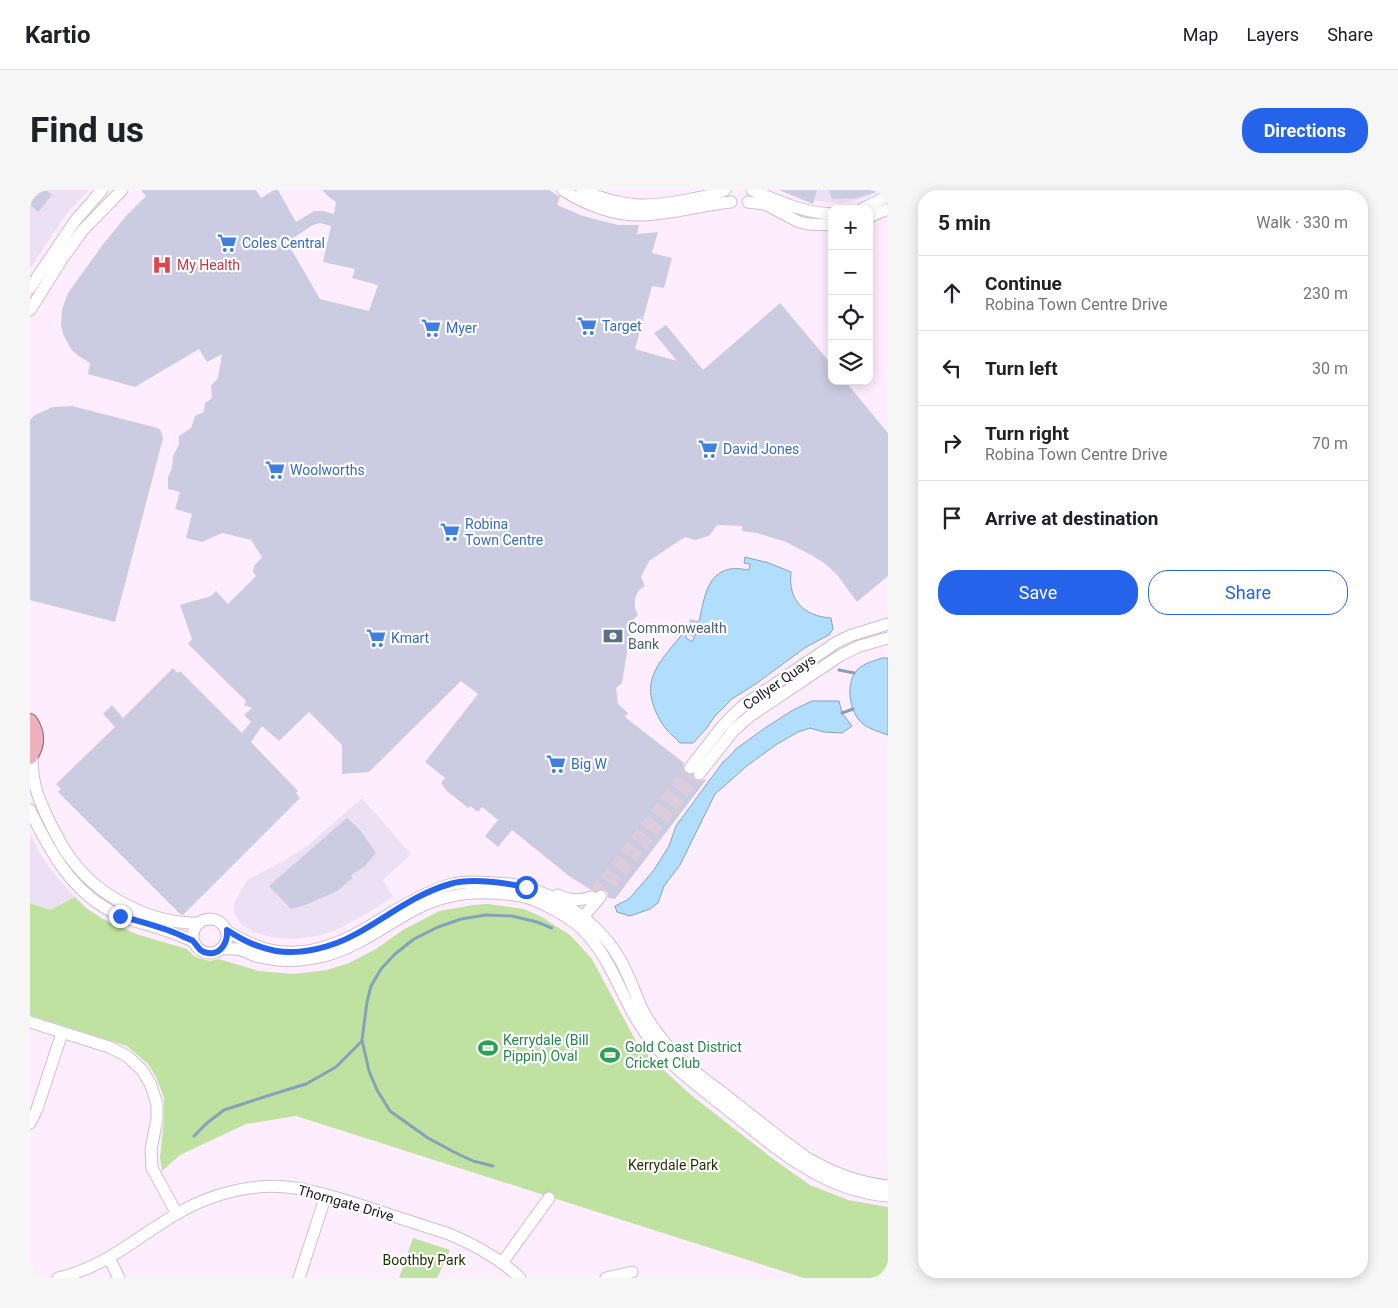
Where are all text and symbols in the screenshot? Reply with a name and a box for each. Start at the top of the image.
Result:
text: Kartio [25,21,91,49]
text: Map [1183,24,1218,45]
text: Layers [1246,24,1299,45]
text: Share [1327,24,1373,45]
button: Directions [1242,108,1368,153]
text: Find us [30,110,144,151]
map controls [828,205,873,385]
button: + [828,205,873,250]
text: 5 min [938,211,991,235]
text: Walk · 330 m [1256,213,1348,232]
supermarket icon: Coles Central [216,232,238,254]
place label: Coles Central [242,235,325,251]
button: − [828,250,873,295]
hospital icon: My Health [151,254,173,276]
place label: My Health [177,257,240,273]
text: Continue [985,272,1062,295]
icon: ahead [938,279,966,307]
text: 230 m [1303,284,1348,303]
button: locate [828,295,873,340]
text: Robina Town Centre Drive [985,295,1167,314]
supermarket icon: Target [576,315,598,337]
supermarket icon: Myer [420,317,442,339]
place label: Target [602,318,642,334]
place label: Myer [446,320,477,336]
button: layers [828,340,873,385]
icon: left [938,354,966,382]
text: Turn left [985,357,1058,380]
text: 30 m [1312,359,1348,378]
text: Turn right [985,422,1069,445]
icon: right [938,429,966,457]
text: 70 m [1312,434,1348,453]
supermarket icon: David Jones [697,438,719,460]
place label: David Jones [723,441,799,457]
text: Robina Town Centre Drive [985,445,1167,464]
supermarket icon: Woolworths [264,459,286,481]
place label: Woolworths [290,462,365,478]
icon: arrive [938,504,966,532]
text: Arrive at destination [985,507,1158,530]
place label: Robina Town Centre [465,516,543,548]
supermarket icon: Robina Town Centre [439,521,461,543]
button: Save [938,570,1138,615]
button: Share [1148,570,1348,615]
place label: Commonwealth Bank [628,620,727,652]
bank icon: Commonwealth Bank [602,625,624,647]
supermarket icon: Kmart [365,627,387,649]
place label: Kmart [391,630,430,646]
street label: Collyer Quays [740,651,818,713]
supermarket icon: Big W [545,753,567,775]
place label: Big W [571,756,607,772]
route start [515,876,538,899]
route end [109,905,132,928]
place label: Kerrydale (Bill Pippin) Oval [503,1032,589,1065]
sports icon: Kerrydale (Bill Pippin) Oval [477,1037,499,1059]
place label: Gold Coast District Cricket Club [625,1039,742,1071]
sports icon: Gold Coast District Cricket Club [599,1044,621,1066]
park label: Kerrydale Park [628,1157,719,1173]
street label: Thorngate Drive [296,1182,396,1224]
park label: Boothby Park [382,1252,466,1268]

